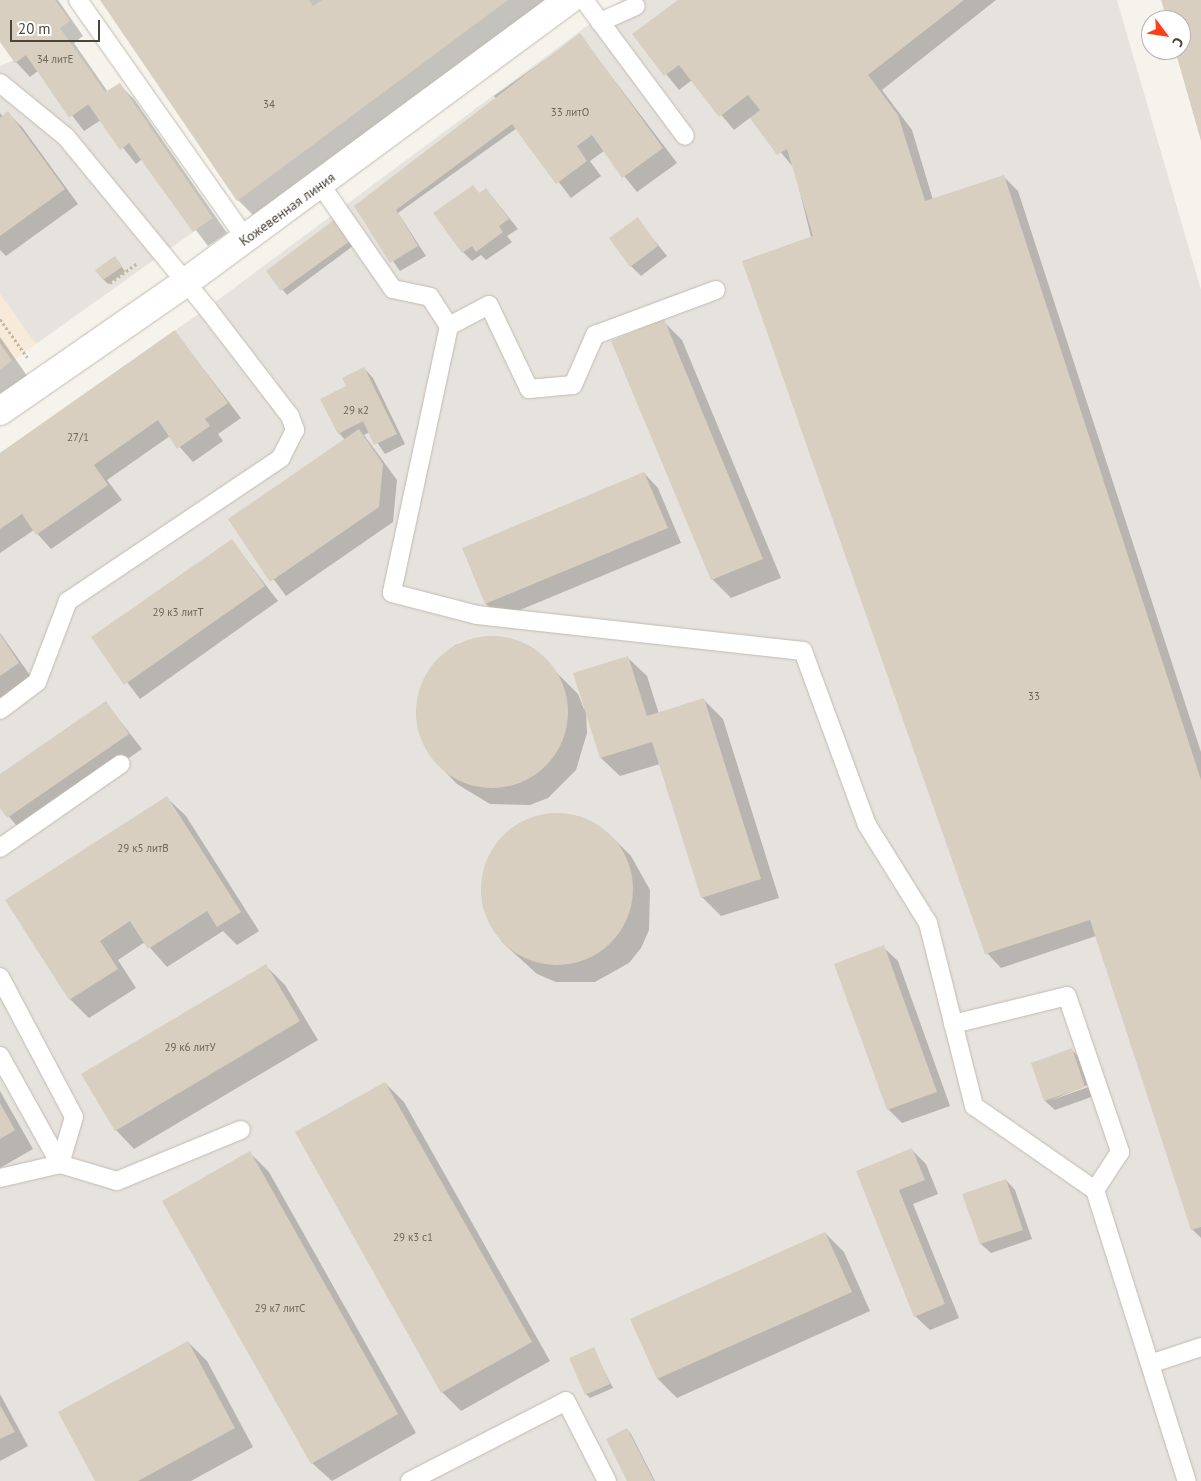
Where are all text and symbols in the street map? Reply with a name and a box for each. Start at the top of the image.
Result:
scale bar [12,10,102,42]
north arrow [1141,10,1191,60]
text: 20 m [18,19,51,38]
text: С [1168,34,1188,50]
house number: 34 литЕ [37,52,73,66]
house number: 34 [263,97,275,111]
house number: 33 литО [551,105,589,119]
street label: Кожевенная линия [236,169,338,249]
house number: 29 к2 [343,403,369,417]
house number: 27/1 [67,430,89,444]
house number: 29 к3 литТ [152,605,204,619]
house number: 33 [1028,689,1040,703]
house number: 29 к5 литВ [117,841,169,855]
house number: 29 к6 литУ [164,1040,216,1054]
house number: 29 к3 с1 [393,1230,433,1244]
house number: 29 к7 литС [254,1301,306,1315]

